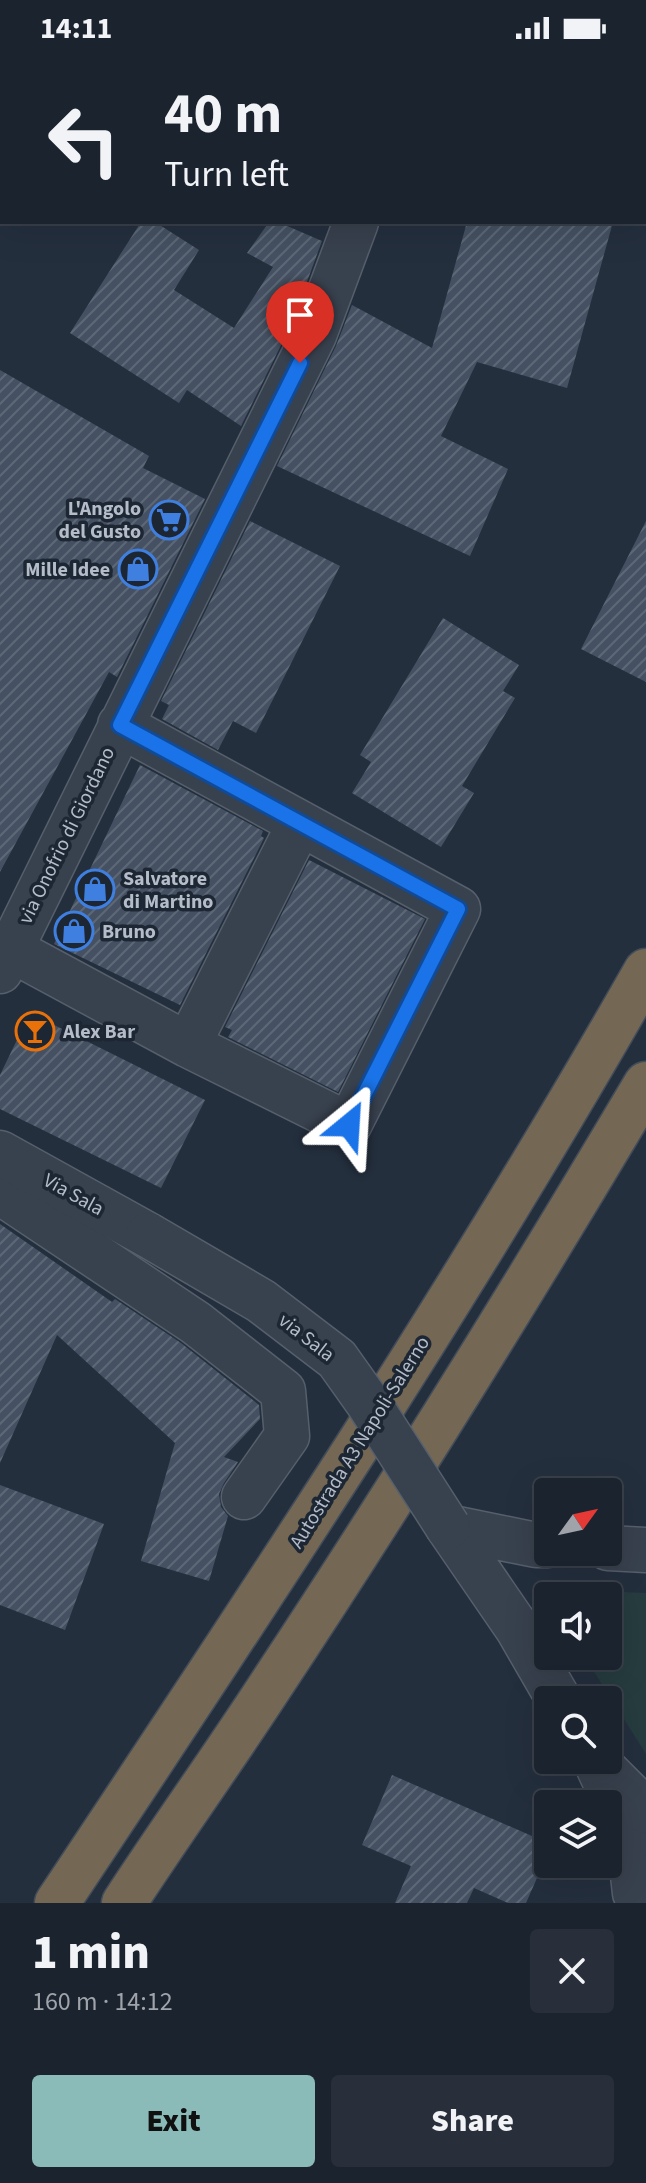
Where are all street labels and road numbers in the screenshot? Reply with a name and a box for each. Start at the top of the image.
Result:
street label: via Onofrio di Giordano [12,742,122,929]
street label: Via Sala [38,1167,109,1223]
street label: via Sala [272,1307,340,1369]
street label: Autostrada A3 Napoli-Salerno [283,1331,437,1554]

